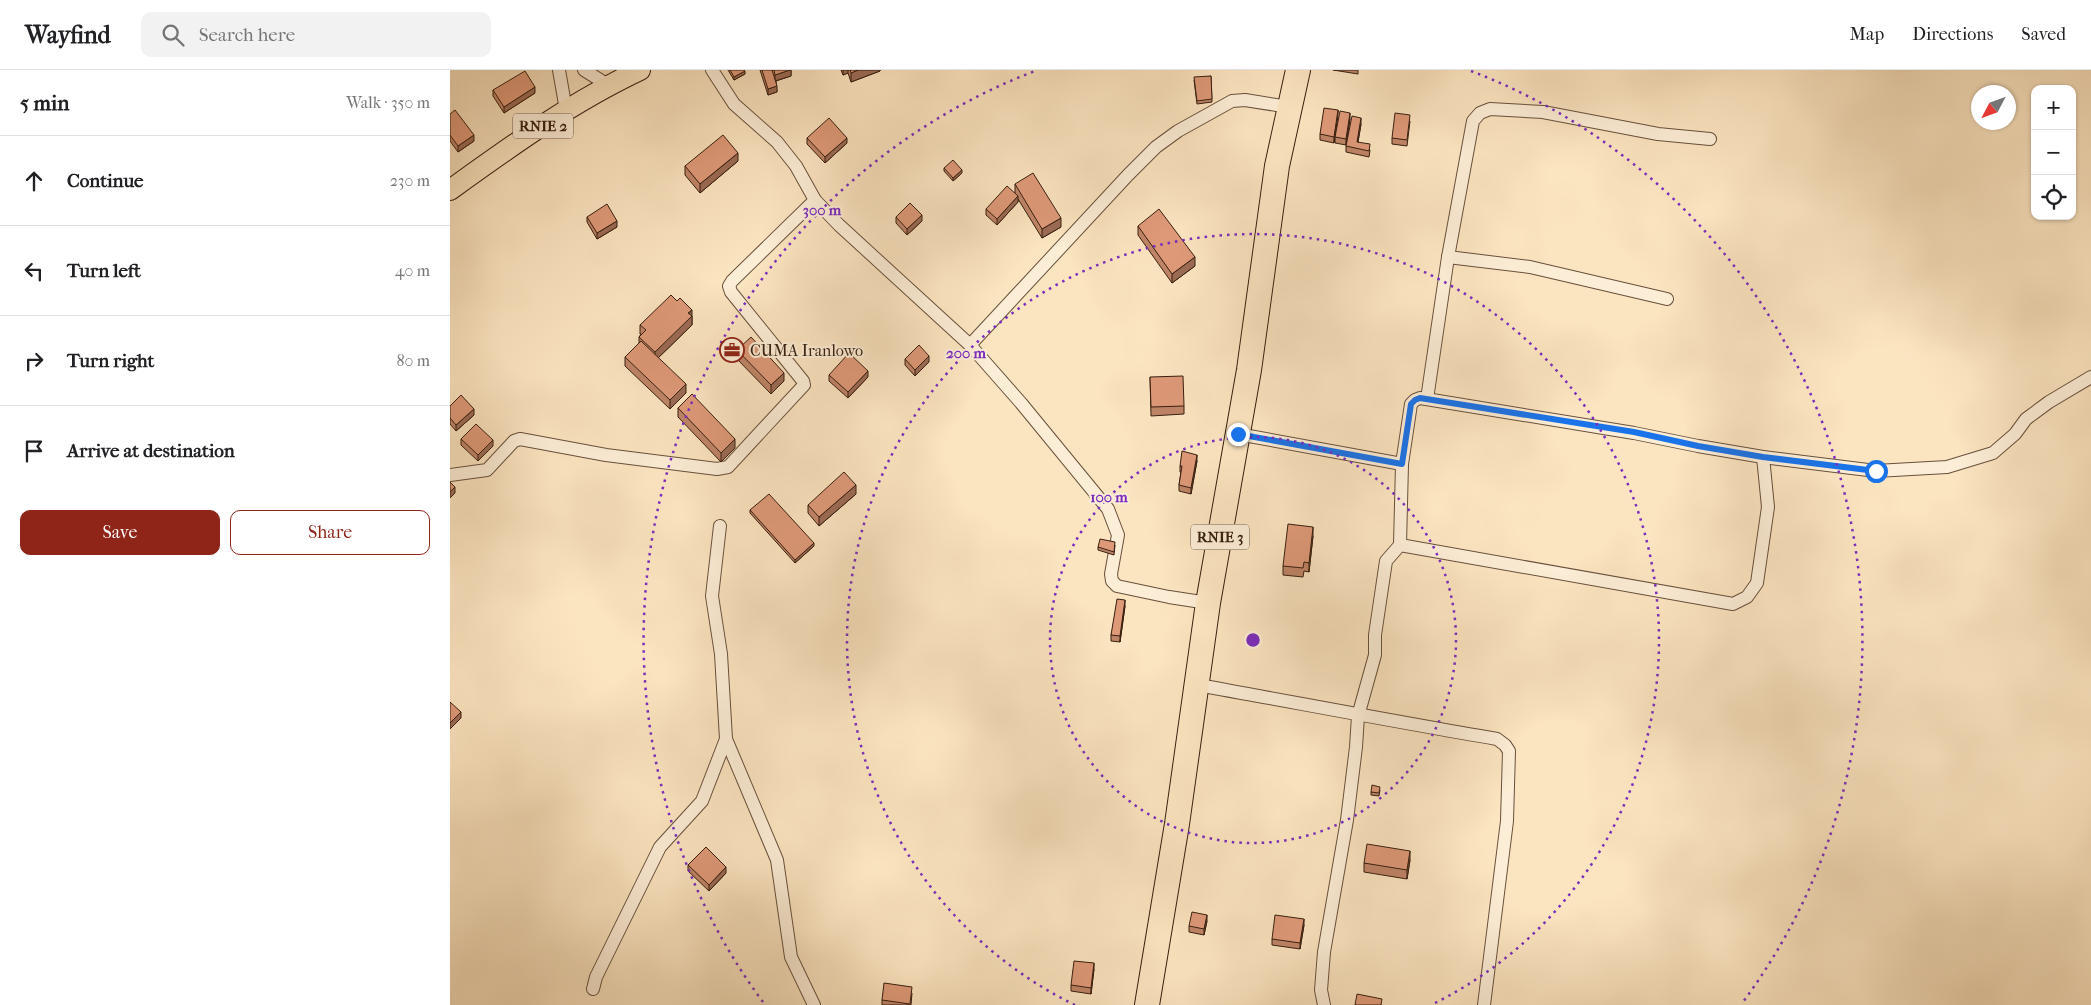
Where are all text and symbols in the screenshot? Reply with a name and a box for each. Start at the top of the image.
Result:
search box [141,12,491,57]
text: Wayfind [25,21,111,49]
icon: search [159,21,187,49]
text: Search here [199,24,295,46]
text: Map [1850,24,1884,45]
text: Directions [1912,24,1993,45]
text: Saved [2021,24,2066,45]
north arrow [1971,85,2016,130]
map controls [2031,85,2076,220]
button: + [2031,85,2076,130]
text: 5 min [20,91,69,115]
text: Walk · 350 m [346,93,430,112]
road number: RNIE 2 [513,114,573,138]
button: − [2031,130,2076,175]
icon: ahead [20,167,48,195]
text: Continue [67,170,143,192]
text: 230 m [390,171,430,190]
button: locate [2031,175,2076,220]
text: 300 m [803,201,842,219]
icon: left [20,257,48,285]
text: Turn left [67,260,141,282]
text: 40 m [395,261,430,280]
office icon: CUMA Iranlowo [719,337,745,363]
place label: CUMA Iranlowo [750,341,863,360]
text: 200 m [946,344,986,362]
icon: right [20,347,48,375]
text: Turn right [67,350,154,372]
text: 80 m [396,351,430,370]
route end [1227,423,1250,446]
icon: arrive [20,437,48,465]
text: Arrive at destination [67,440,235,462]
route start [1865,460,1888,483]
text: 100 m [1090,488,1128,506]
button: Save [20,510,220,555]
button: Share [230,510,430,555]
road number: RNIE 3 [1191,524,1249,550]
centre of rings [1244,631,1262,649]

